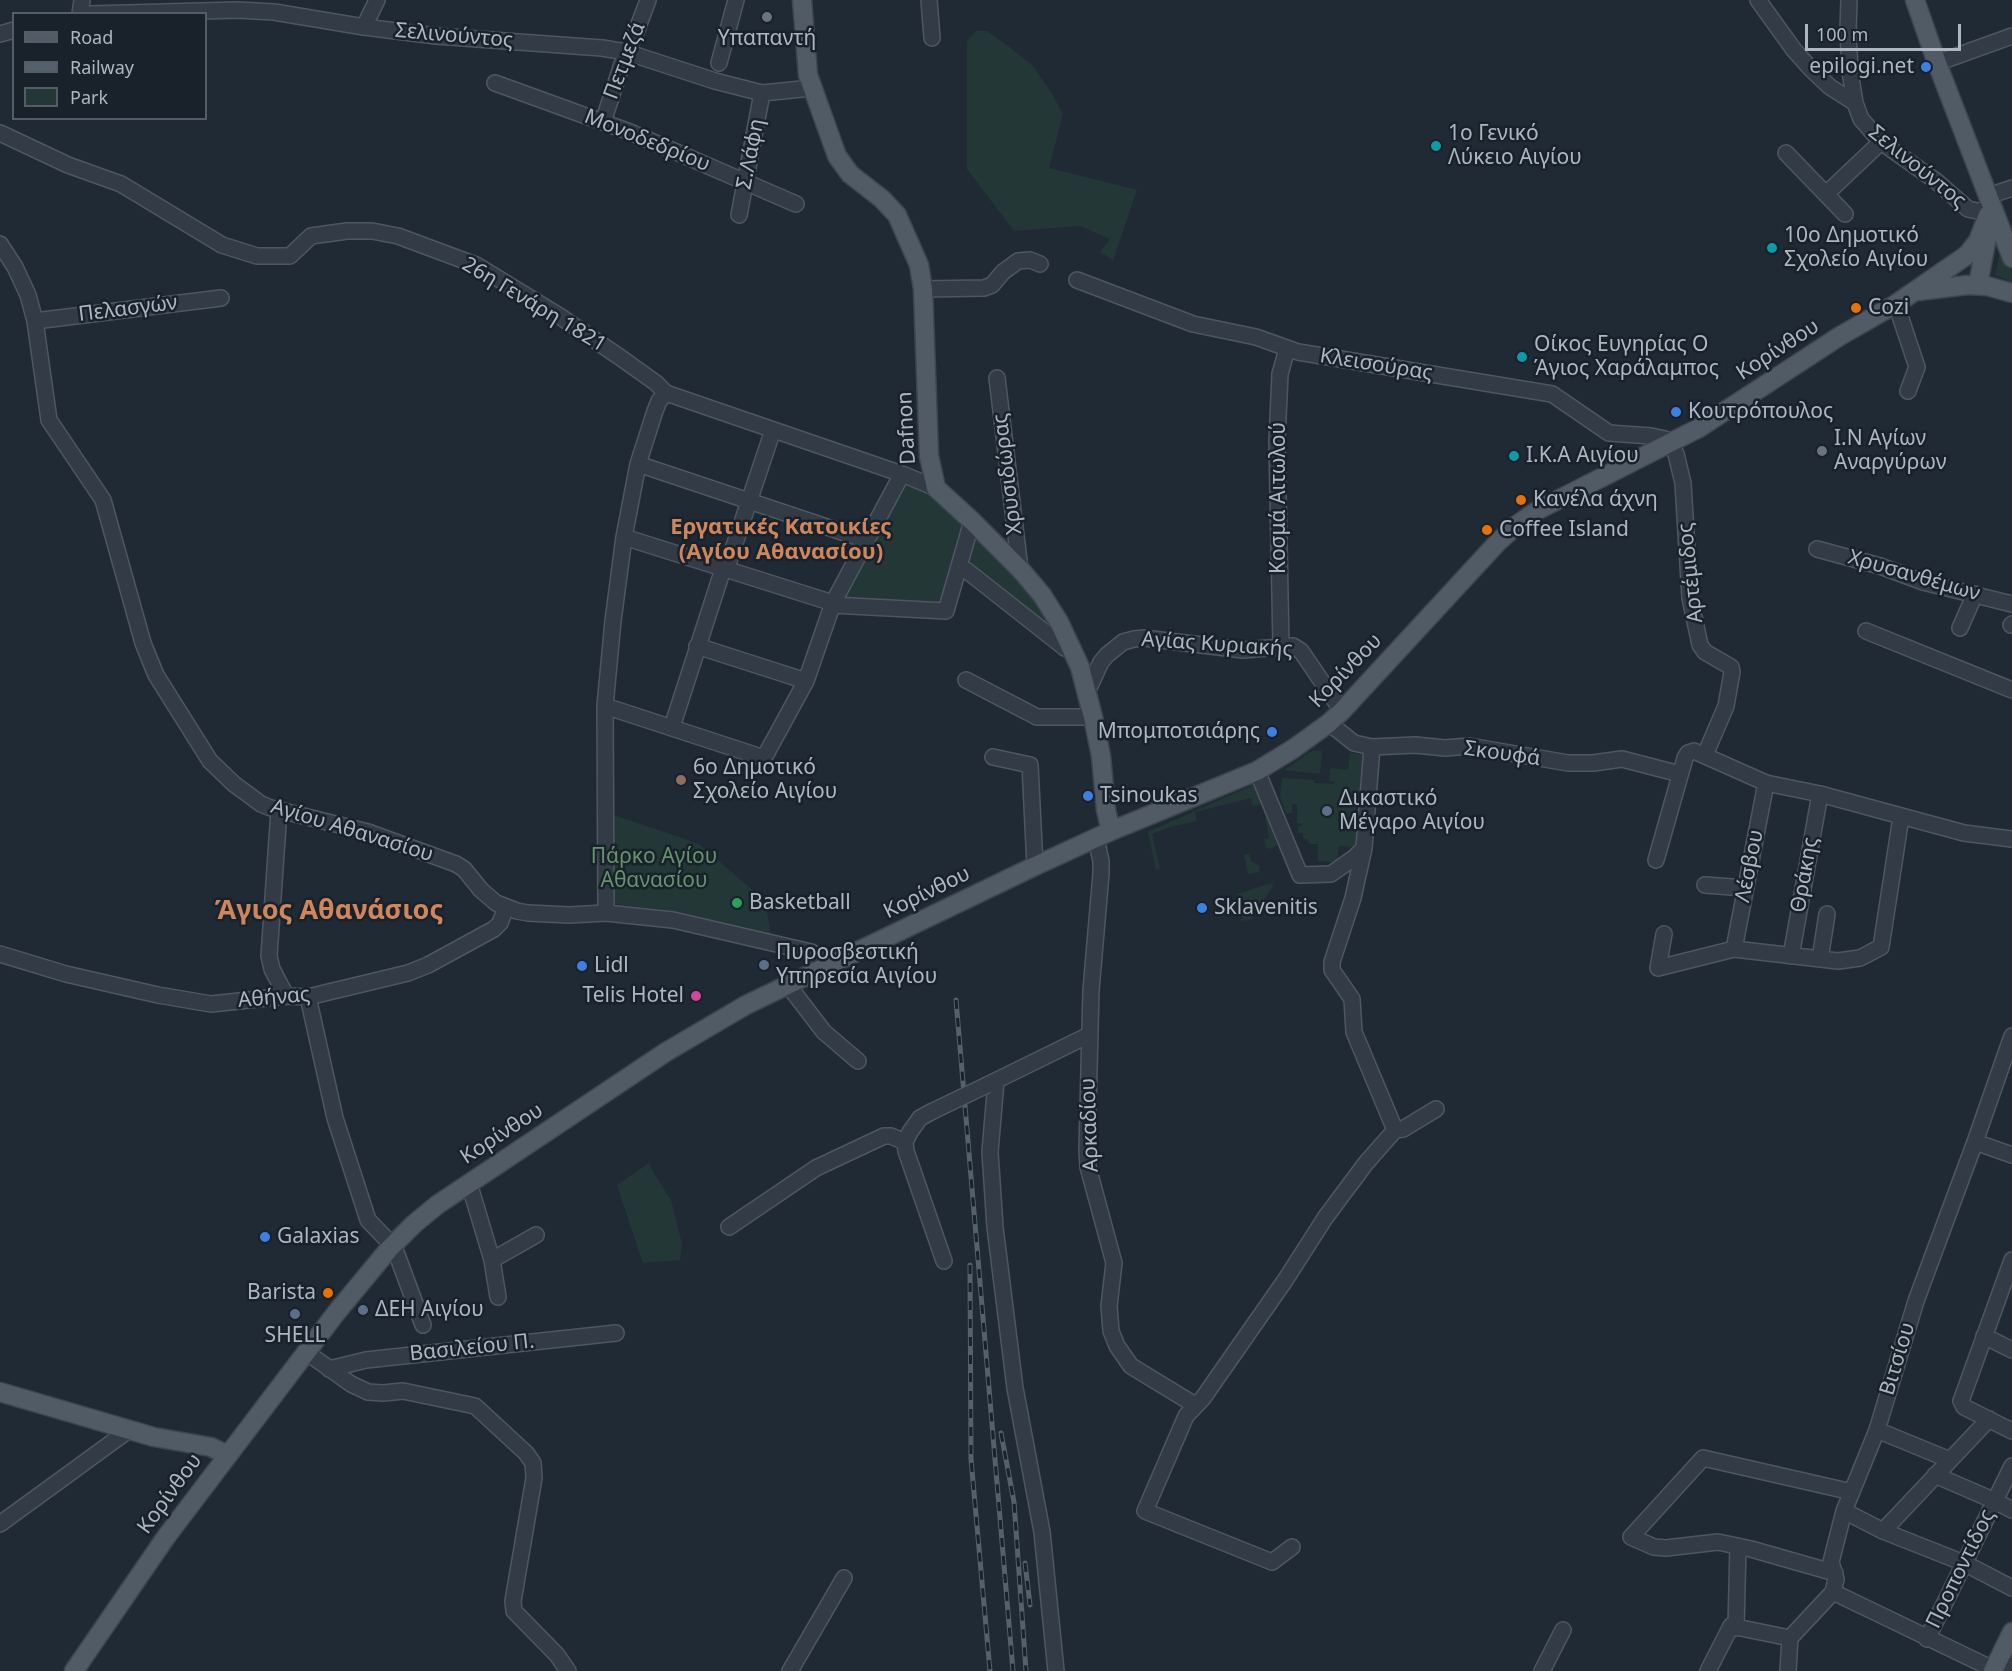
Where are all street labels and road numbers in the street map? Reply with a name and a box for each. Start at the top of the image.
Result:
street label: Σελινούντος [394,18,514,54]
street label: Πετμεζά [599,19,651,103]
street label: Μονοδεδρίου [580,104,714,178]
street label: Σ.Λάφη [732,117,770,191]
street label: Σελινούντος [1863,120,1971,214]
street label: 26η Γενάρη 1821 [457,252,611,358]
street label: Πελασγών [77,290,179,328]
street label: Κορίνθου [1732,314,1824,386]
street label: Κλεισούρας [1318,344,1434,386]
street label: Dafnon [893,391,921,465]
street label: Χρυσιδώρας [988,412,1028,536]
street label: Κοσμά Αιτωλού [1266,422,1292,574]
street label: Αρτέμιδος [1673,522,1709,624]
street label: Χρυσανθέμων [1845,545,1983,607]
street label: Αγίας Κυριακής [1141,627,1293,663]
street label: Κορίνθου [1304,629,1388,713]
street label: Σκουφά [1462,736,1542,772]
street label: Αγίου Αθανασίου [268,794,436,868]
street label: Λέσβου [1731,828,1769,904]
street label: Θράκης [1786,835,1824,915]
street label: Κορίνθου [879,861,975,925]
street label: Αθήνας [237,982,311,1014]
street label: Αρκαδίου [1076,1077,1104,1173]
street label: Κορίνθου [456,1098,548,1170]
street label: Βιτσίου [1875,1320,1921,1398]
street label: Βασιλείου Π. [408,1329,536,1367]
street label: Κορίνθου [132,1449,208,1539]
street label: Προποντίδος [1921,1505,2001,1633]

